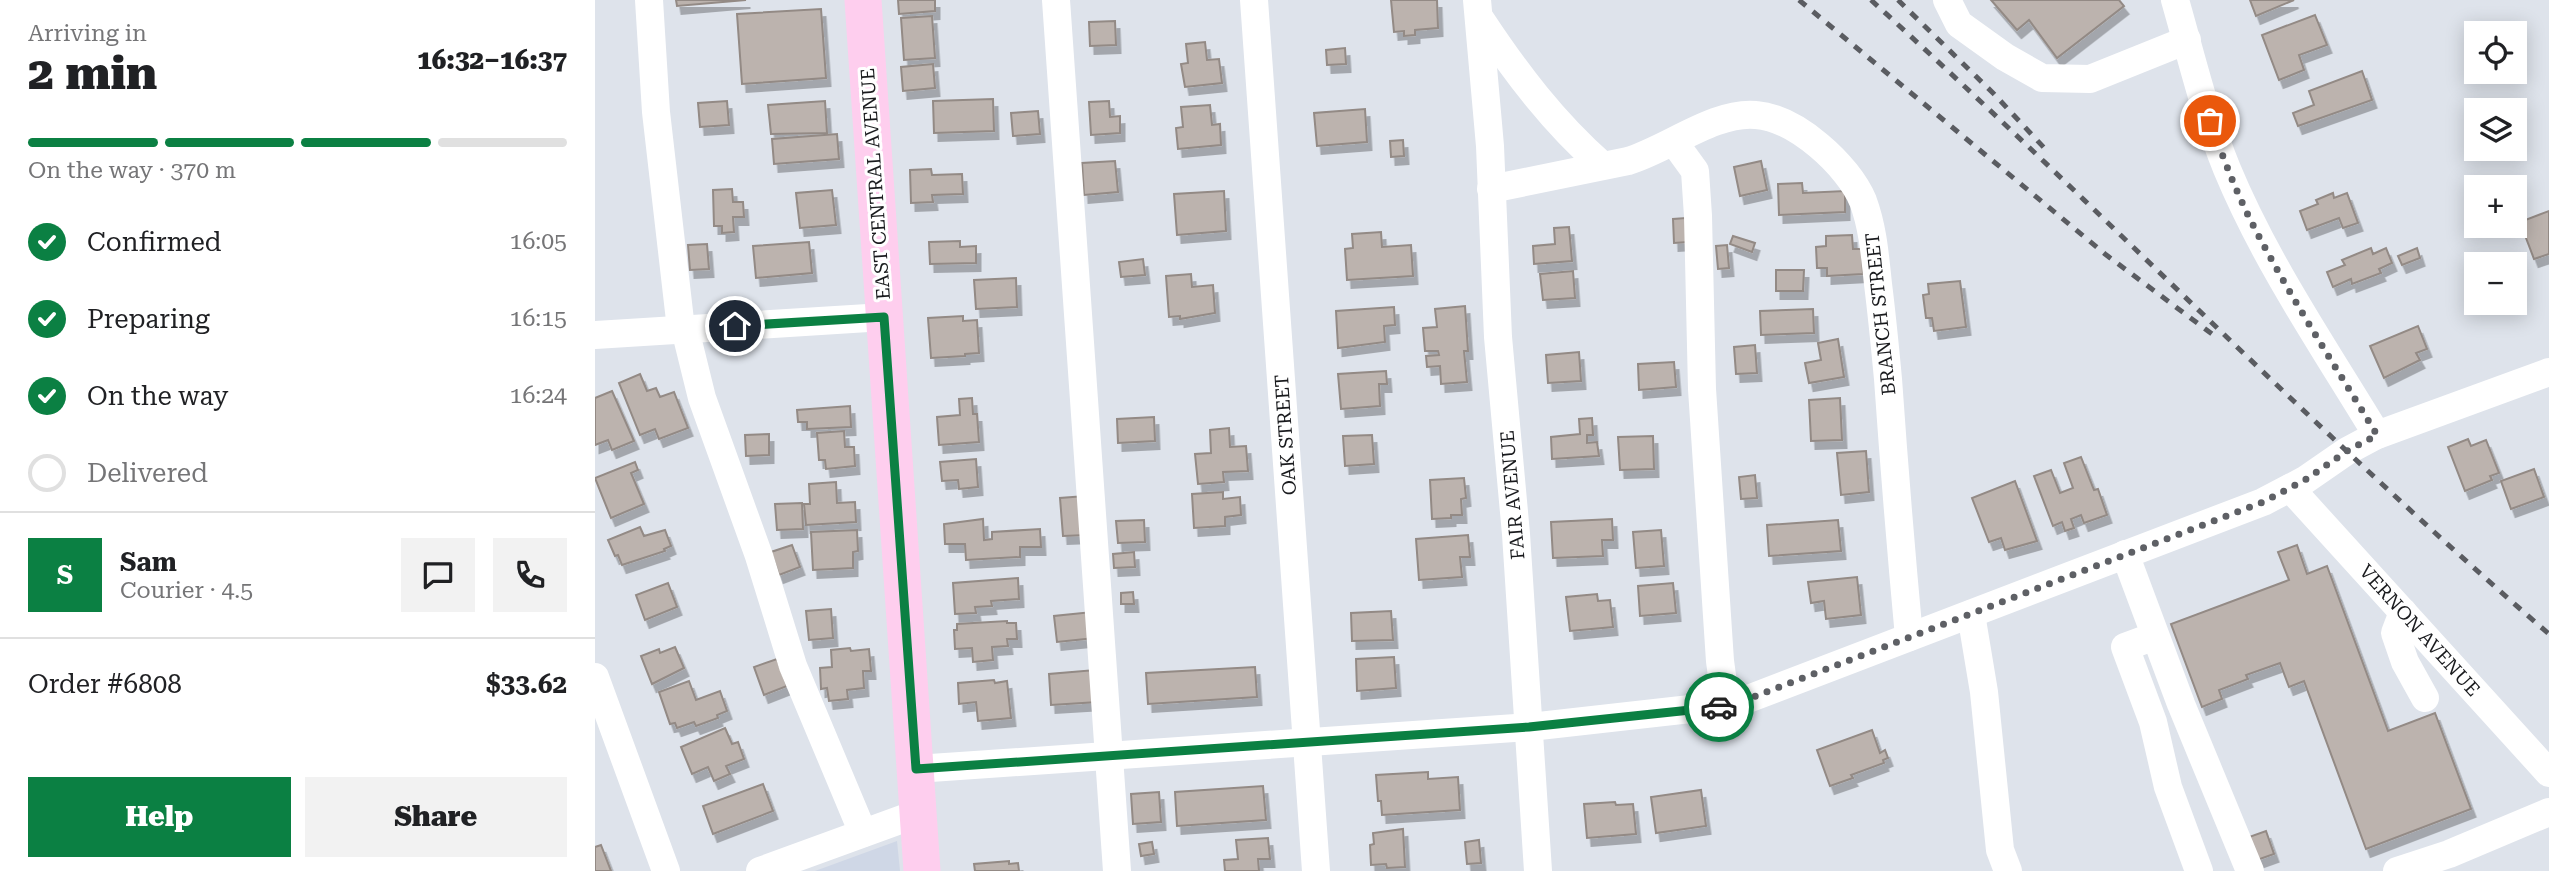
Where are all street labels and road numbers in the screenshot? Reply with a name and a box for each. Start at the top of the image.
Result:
street label: EAST CENTRAL AVENUE [856,67,895,301]
street label: BRANCH STREET [1861,232,1900,396]
street label: OAK STREET [1270,374,1301,496]
street label: FAIR AVENUE [1495,429,1530,560]
street label: VERNON AVENUE [2354,560,2485,701]

